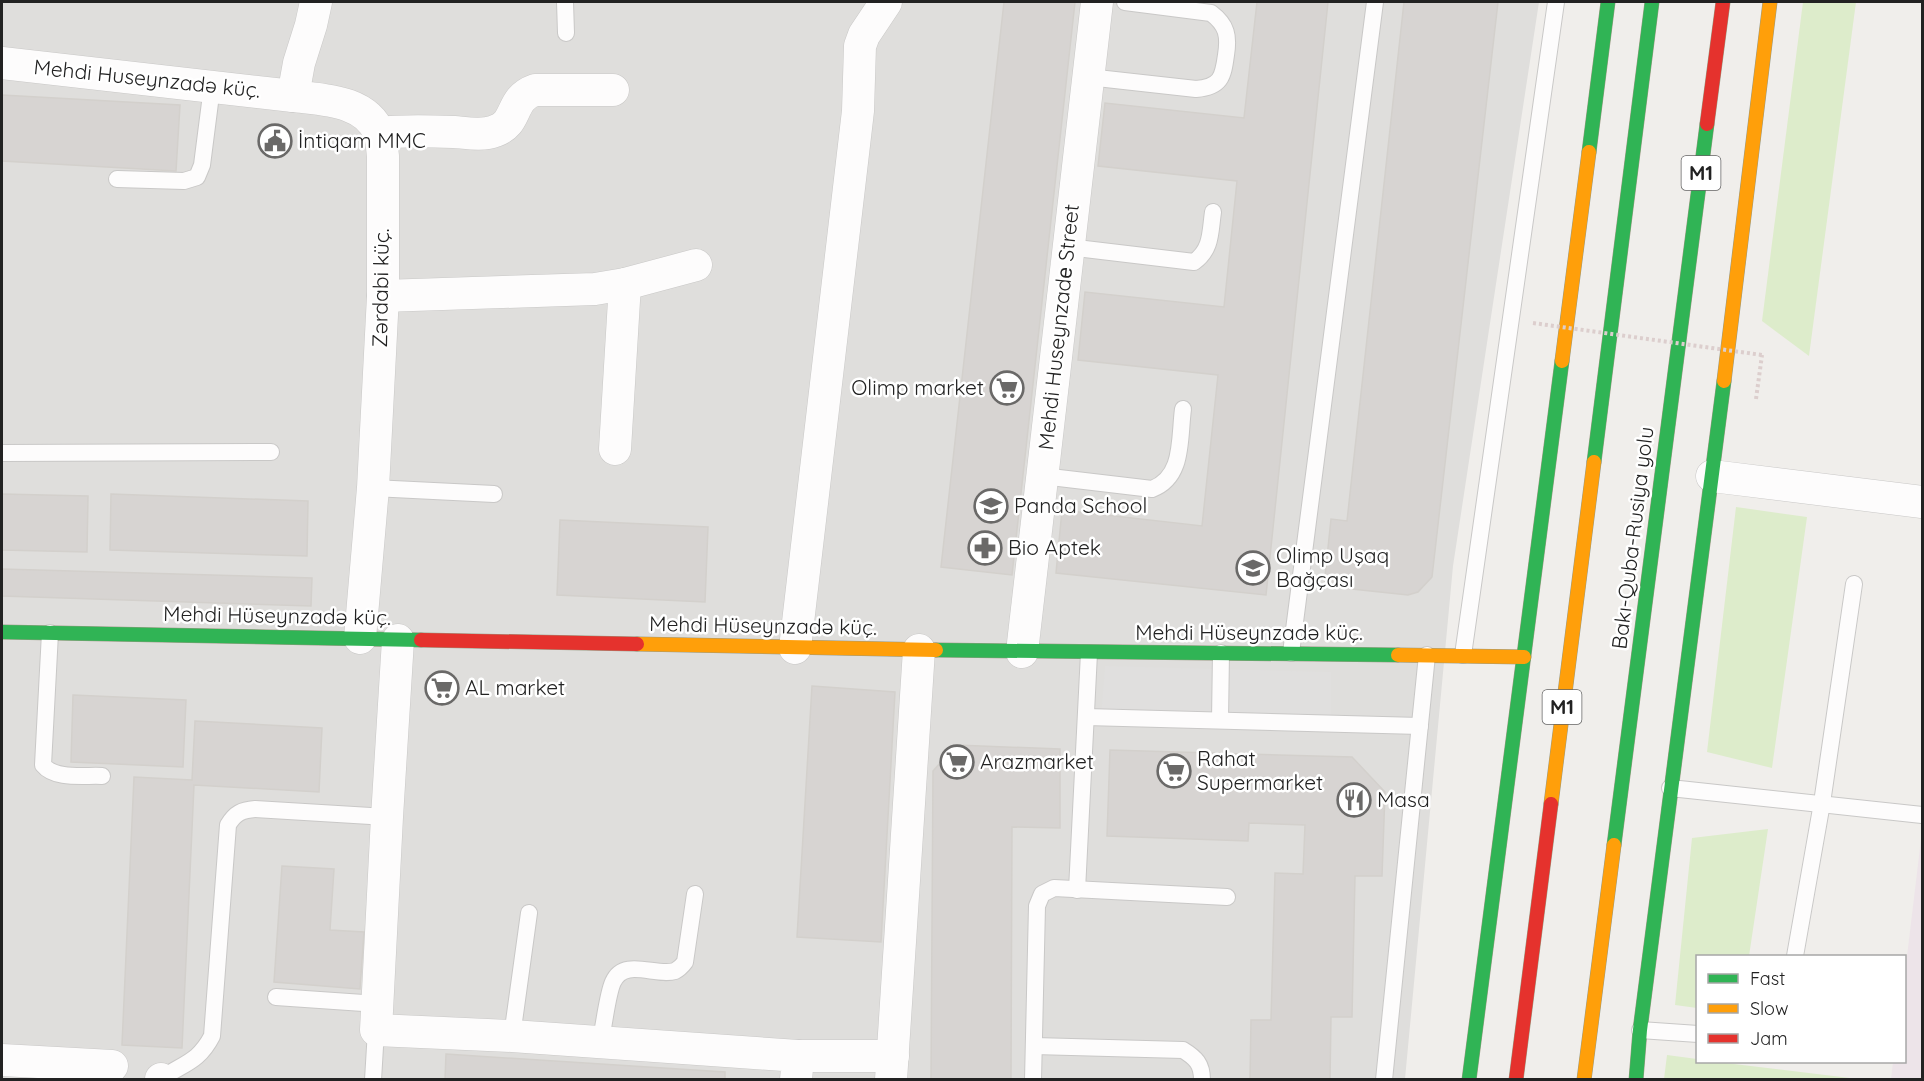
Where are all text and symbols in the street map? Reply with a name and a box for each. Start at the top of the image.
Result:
street label: Mehdi Huseynzadə küç. [33,53,262,103]
public building icon: İntiqam MMC [257,123,293,159]
place label: İntiqam MMC [298,127,426,153]
road number: M1 [1682,156,1720,190]
street label: Mehdi Huseynzadе Street [1032,203,1084,451]
street label: Zərdabi küç. [366,228,394,348]
supermarket icon: Olimp market [989,370,1025,406]
place label: Olimp market [851,374,984,400]
street label: Bakı-Quba-Rusiya yolu [1605,425,1659,651]
school or university icon: Panda School [973,488,1009,524]
place label: Panda School [1014,492,1147,518]
pharmacy icon: Bio Aptek [967,530,1003,566]
place label: Bio Aptek [1008,534,1101,560]
place label: Olimp Uşaq Bağçası [1276,542,1389,592]
school or university icon: Olimp Uşaq Bağçası [1235,550,1271,586]
street label: Mehdi Hüseynzadə küç. [163,600,391,630]
street label: Mehdi Hüseynzadə küç. [649,610,877,640]
street label: Mehdi Hüseynzadə küç. [1135,619,1363,645]
supermarket icon: AL market [424,670,460,706]
place label: AL market [465,674,565,700]
road number: M1 [1542,690,1582,724]
supermarket icon: Arazmarket [939,744,975,780]
place label: Rahat Supermarket [1197,745,1323,795]
place label: Arazmarket [980,748,1094,774]
supermarket icon: Rahat Supermarket [1156,753,1192,789]
restaurant icon: Masa [1336,782,1372,818]
place label: Masa [1377,786,1430,812]
legend [1696,955,1906,1063]
text: Fast [1750,967,1785,990]
text: Slow [1750,997,1788,1020]
text: Jam [1750,1027,1788,1050]

